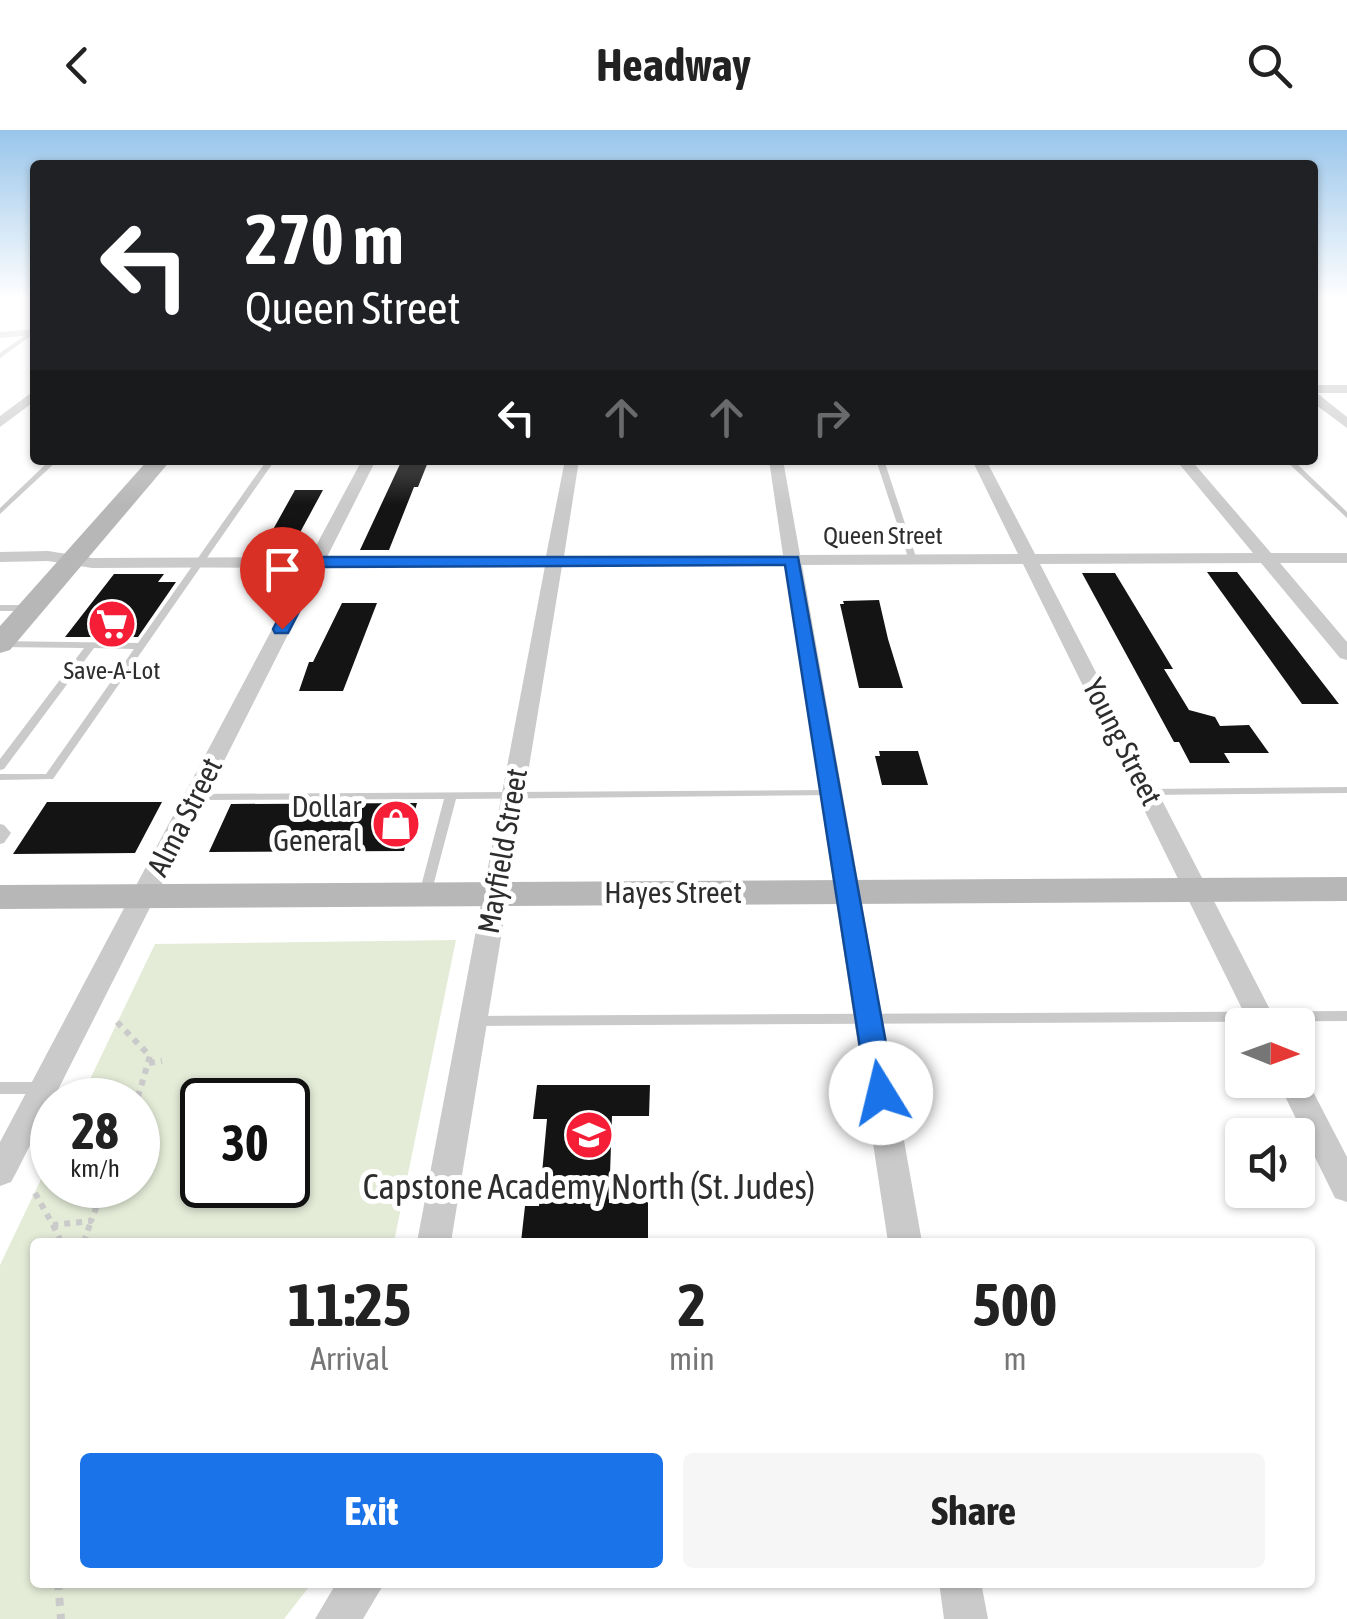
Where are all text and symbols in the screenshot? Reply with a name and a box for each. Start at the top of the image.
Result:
icon: back [50,38,105,93]
icon: search [1242,38,1297,93]
text: Headway [596,39,751,91]
text: 270 m [245,199,404,279]
icon: left [80,200,210,330]
text: Queen Street [245,282,460,334]
icon: left [489,390,544,445]
icon: ahead [594,390,649,445]
icon: ahead [699,390,754,445]
icon: right [804,390,859,445]
street label: Queen Street [823,521,943,549]
pin [240,527,325,630]
icon: arrive [255,542,310,597]
supermarket icon: Save-A-Lot [86,598,138,650]
place label: Save-A-Lot [64,656,160,684]
street label: Young Street [1077,673,1169,811]
street label: Alma Street [140,752,228,881]
street label: Mayfield Street [471,766,533,936]
place label: Dollar General [273,789,362,857]
shop icon: Dollar General [370,798,422,850]
street label: Hayes Street [604,875,742,909]
north arrow [1225,1008,1315,1098]
map controls [1225,1008,1315,1208]
position arrow [829,1041,933,1145]
speed limit sign: 30 [180,1078,310,1208]
text: 28 [71,1102,118,1160]
school or university icon: Capstone Academy North (St. Judes) [563,1109,615,1161]
button: sound [1225,1118,1315,1208]
text: km/h [70,1154,120,1182]
place label: Capstone Academy North (St. Judes) [363,1166,815,1206]
text: 11:25 [288,1270,411,1339]
text: 2 [678,1270,706,1339]
text: 500 [973,1270,1057,1339]
text: Arrival [310,1340,389,1377]
text: min [669,1340,715,1377]
text: m [1003,1340,1026,1377]
button: Exit [80,1453,663,1568]
button: Share [683,1453,1265,1568]

